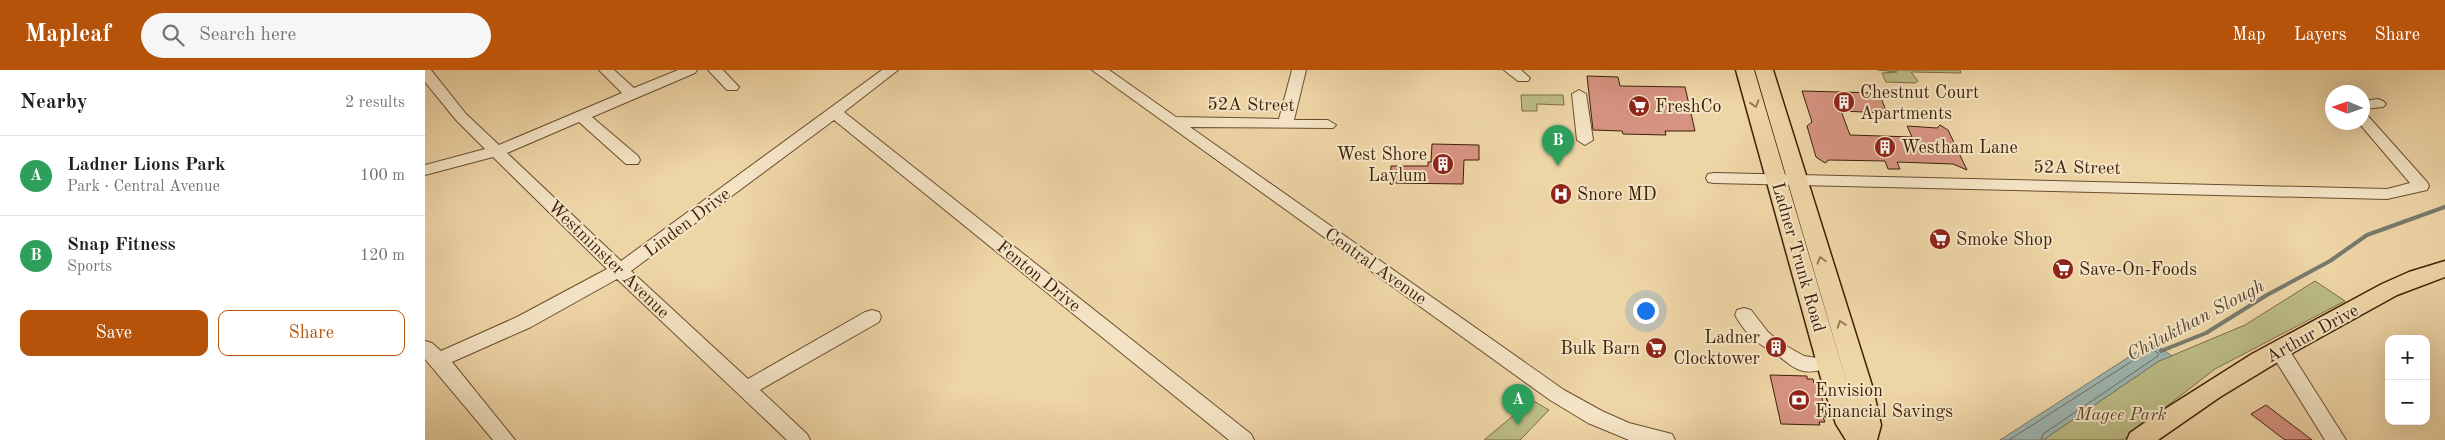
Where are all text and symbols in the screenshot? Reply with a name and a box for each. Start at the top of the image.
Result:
search box [141,13,491,58]
icon: search [159,21,187,49]
text: Mapleaf [25,23,111,47]
text: Search here [199,26,296,45]
text: Map [2232,26,2266,44]
text: Layers [2294,26,2346,44]
text: Share [2374,26,2420,44]
place label: Chestnut Court Apartments [1860,84,1979,123]
north arrow [2325,85,2370,130]
building icon: Chestnut Court Apartments [1832,90,1856,114]
text: Nearby [20,92,88,113]
supermarket icon: FreshCo [1627,94,1651,118]
text: 2 results [345,95,405,111]
street label: 52A Street [1207,95,1295,115]
place label: FreshCo [1655,98,1721,116]
one-way arrow [1750,99,1760,107]
pin: B [1542,125,1574,166]
building icon: Westham Lane [1873,135,1897,159]
place label: Westham Lane [1901,139,2018,157]
place label: West Shore Laylum [1337,146,1427,185]
building icon: West Shore Laylum [1431,152,1455,176]
text: Ladner Lions Park [67,156,226,175]
street label: 52A Street [2033,158,2121,178]
text: A [30,168,42,184]
text: 100 m [360,168,405,184]
text: Park · Central Avenue [67,179,220,195]
street label: Ladner Trunk Road [1768,180,1828,334]
hospital icon: Snore MD [1549,182,1573,206]
street label: Linden Drive [641,185,734,261]
place label: Snore MD [1577,186,1657,204]
street label: Westminster Avenue [544,197,672,322]
street label: Central Avenue [1321,225,1430,309]
supermarket icon: Smoke Shop [1928,227,1952,251]
place label: Smoke Shop [1956,231,2052,249]
text: Snap Fitness [67,236,176,255]
street label: Fenton Drive [993,238,1084,316]
text: B [30,248,42,264]
text: 120 m [360,248,405,264]
one-way arrow [1816,256,1826,264]
supermarket icon: Save-On-Foods [2051,257,2075,281]
text: Sports [67,259,112,275]
place label: Save-On-Foods [2079,261,2197,279]
water label: Chilukthan Slough [2124,277,2268,365]
your location [1633,298,1659,324]
street label: Arthur Drive [2263,301,2362,367]
button: Save [20,310,208,356]
button: Share [218,310,405,356]
one-way arrow [1836,321,1846,329]
place label: Ladner Clocktower [1673,329,1761,368]
building icon: Ladner Clocktower [1764,335,1788,359]
map controls [2385,335,2430,425]
button: + [2385,335,2430,380]
supermarket icon: Bulk Barn [1644,336,1668,360]
place label: Bulk Barn [1560,340,1640,358]
button: − [2385,380,2430,425]
place label: Envision Financial Savings [1815,382,1953,421]
pin: A [1502,384,1534,425]
bank icon: Envision Financial Savings [1787,388,1811,412]
park label: Magee Park [2074,406,2167,424]

